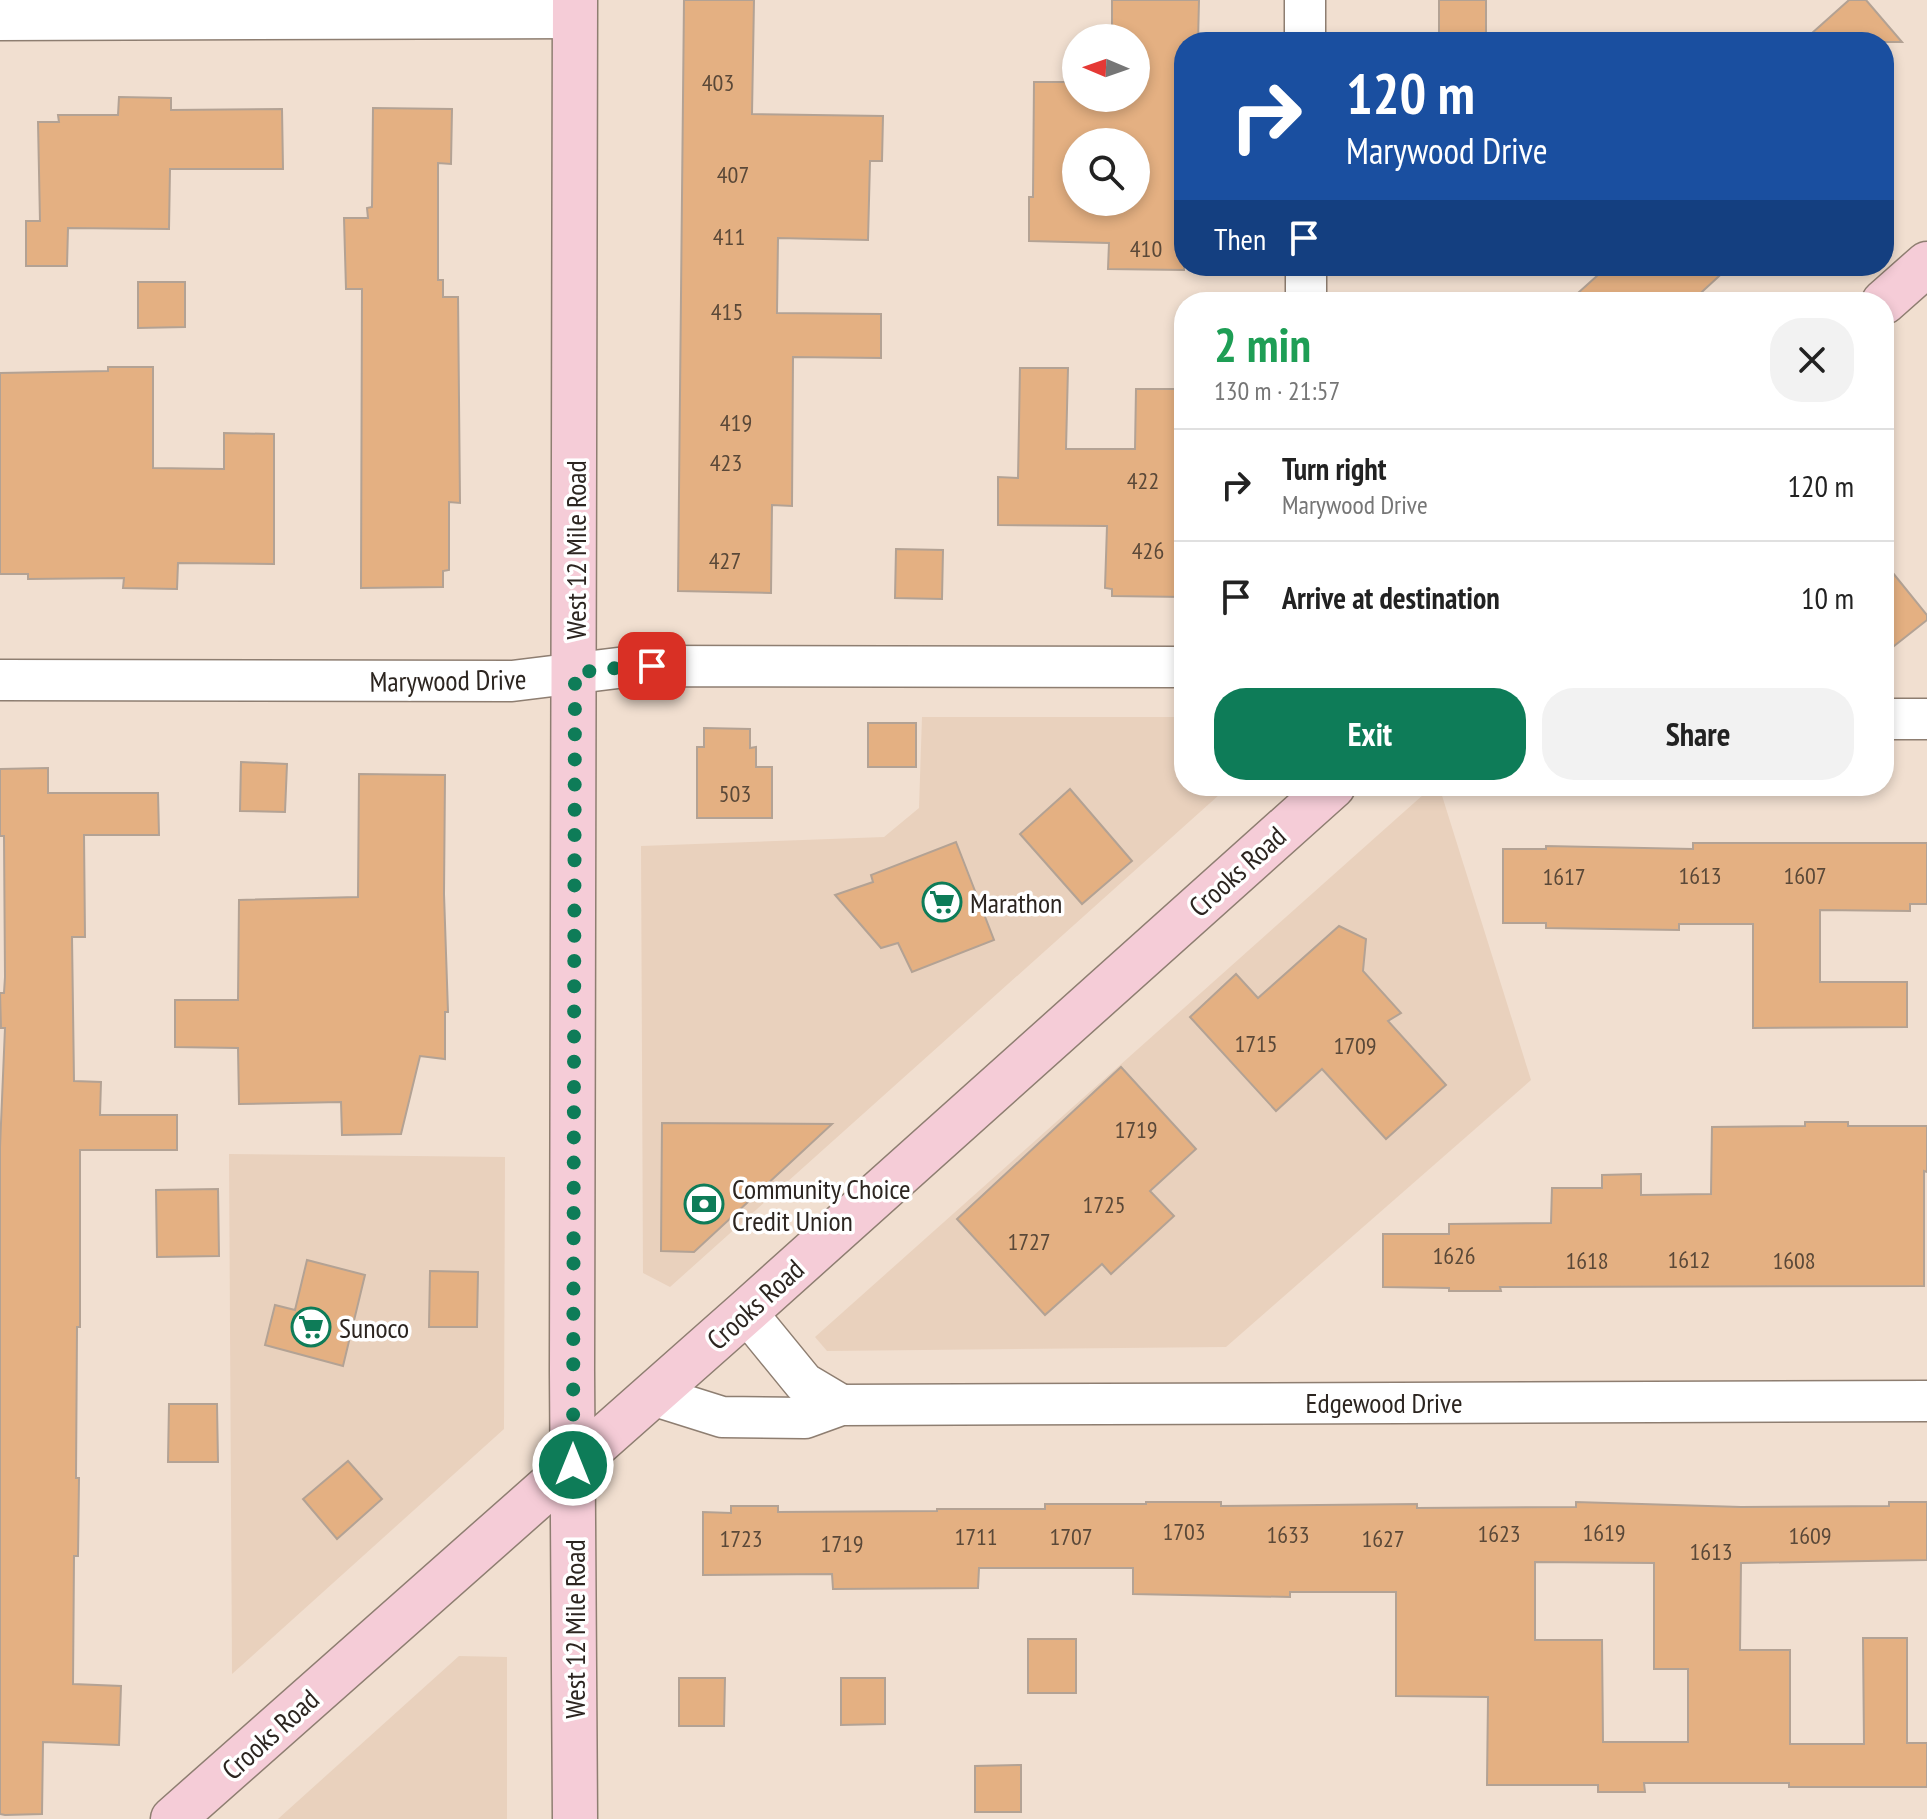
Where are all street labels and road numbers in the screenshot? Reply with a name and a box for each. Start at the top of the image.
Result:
street label: West 12 Mile Road [557,460,594,640]
street label: Marywood Drive [369,660,527,700]
street label: Crooks Road [1181,818,1293,924]
street label: Crooks Road [699,1251,811,1357]
street label: Edgewood Drive [1306,1384,1462,1421]
street label: West 12 Mile Road [556,1539,593,1719]
street label: Crooks Road [214,1681,326,1787]

